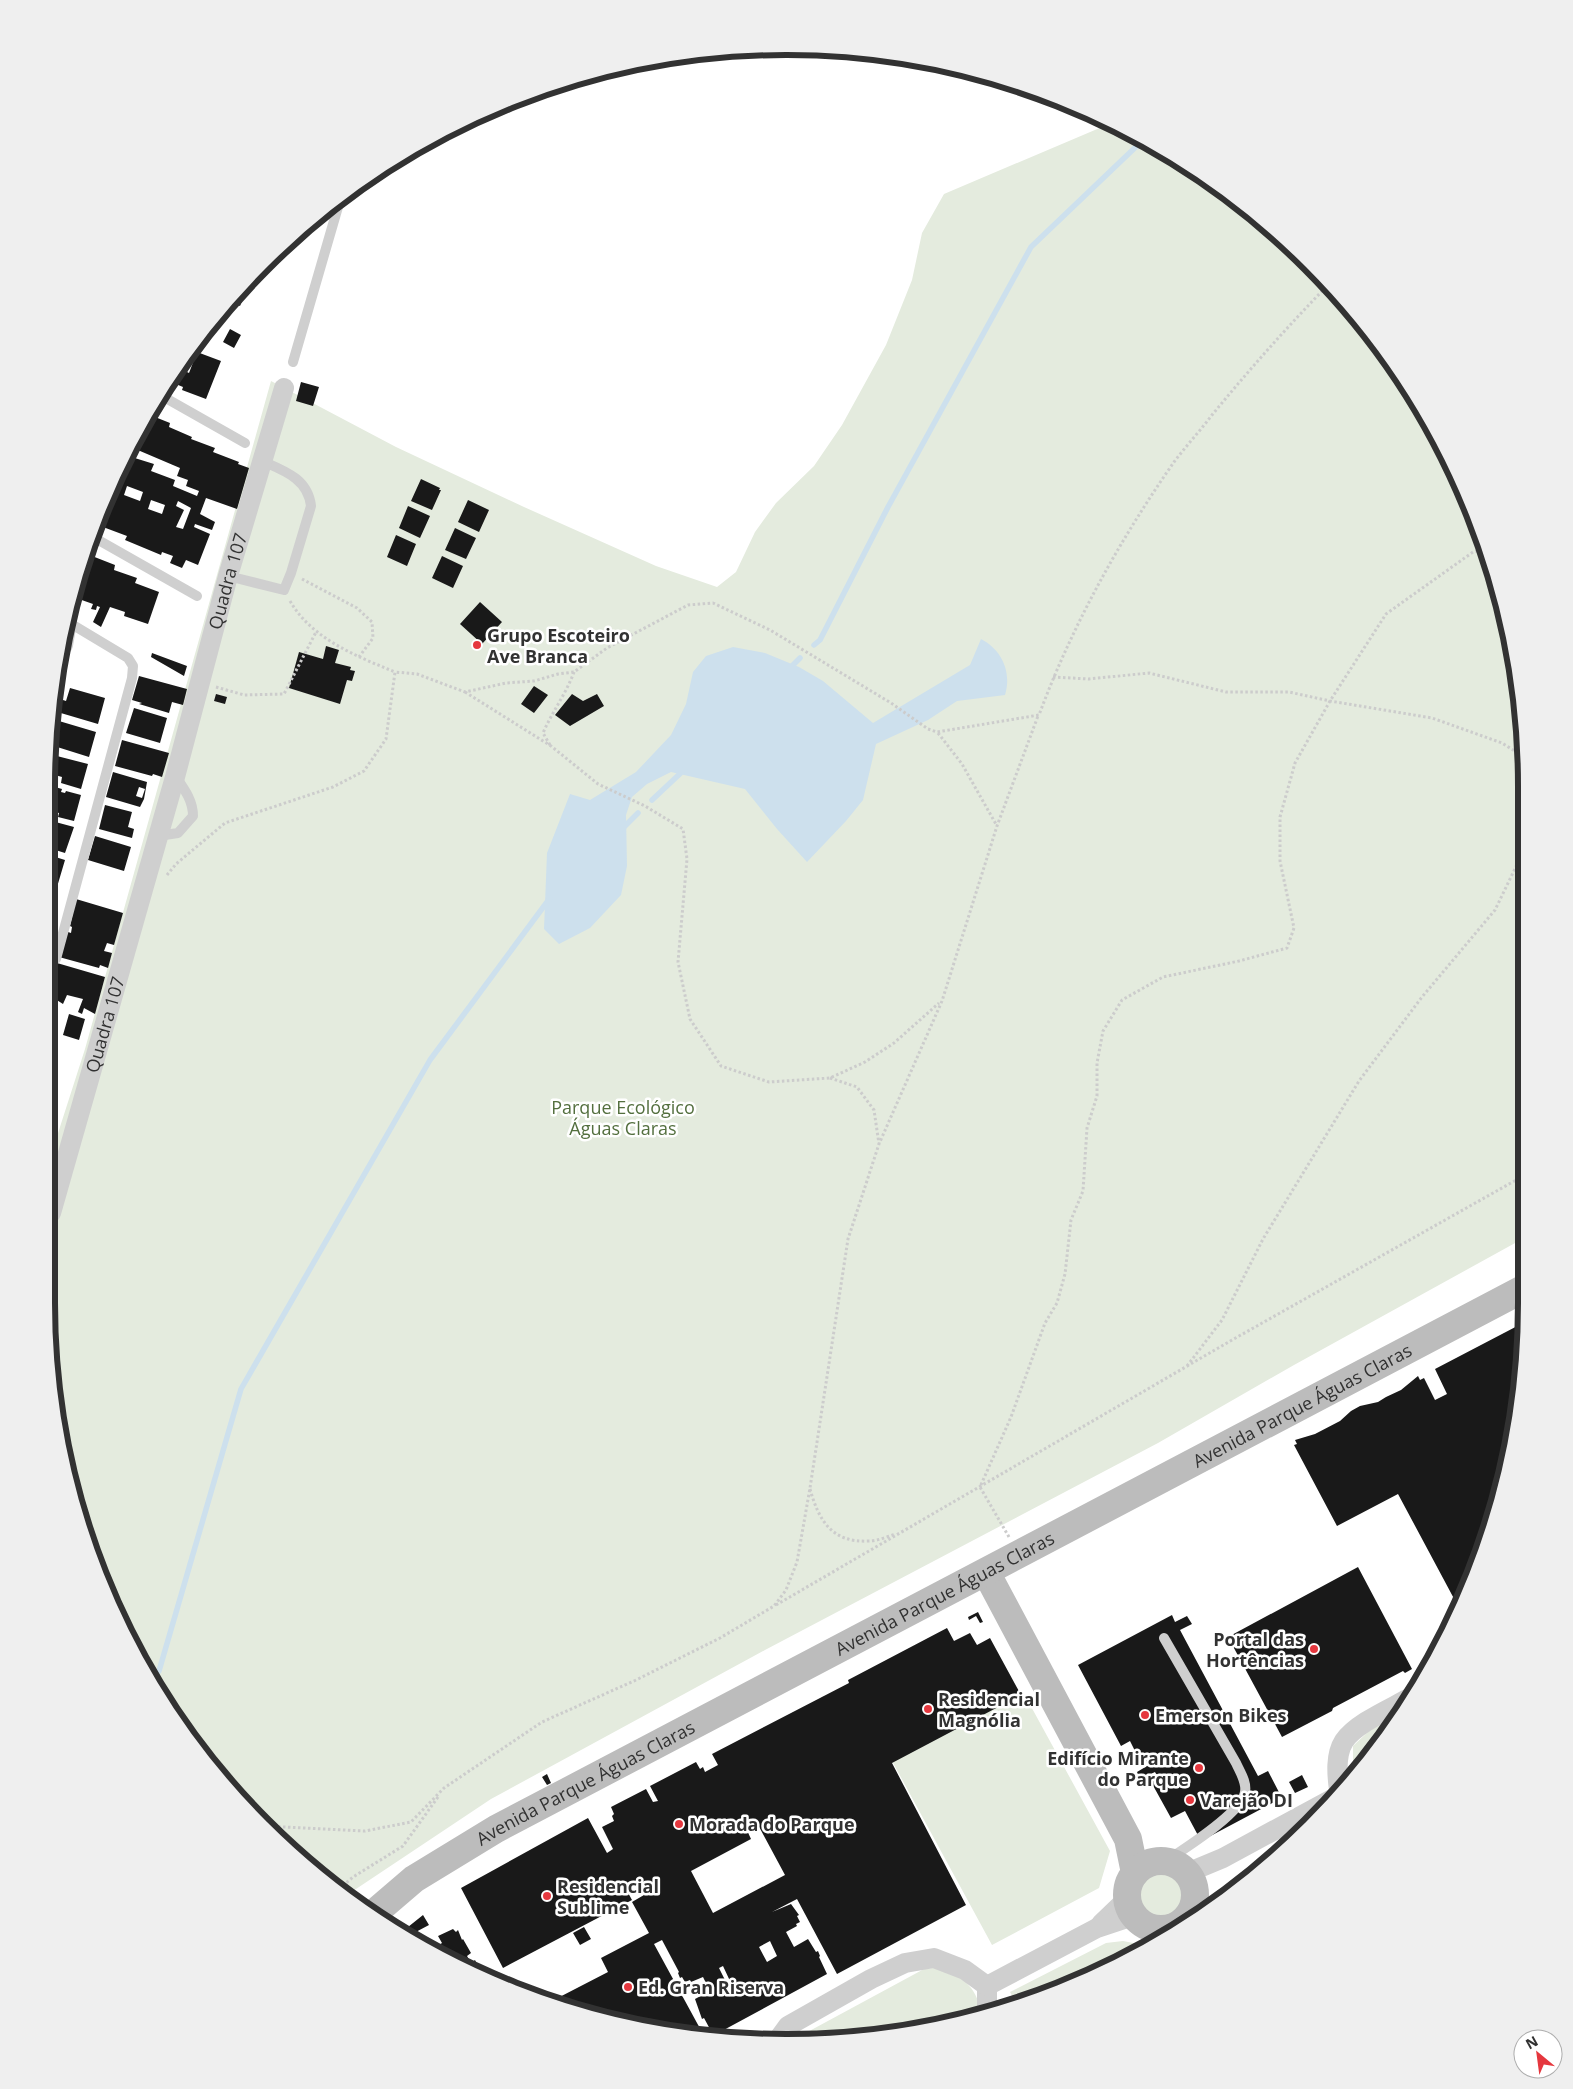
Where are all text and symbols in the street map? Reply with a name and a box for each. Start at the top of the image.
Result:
street label: Quadra 107 [202,530,252,632]
place label: Grupo Escoteiro Ave Branca [487,623,630,668]
marker: Grupo Escoteiro Ave Branca [471,639,483,651]
street label: Quadra 107 [80,974,130,1075]
park label: Parque Ecológico Águas Claras [551,1095,695,1140]
street label: Avenida Parque Águas Claras [1188,1338,1416,1473]
street label: Avenida Parque Águas Claras [831,1526,1058,1661]
place label: Portal das Hortências [1206,1627,1304,1672]
marker: Portal das Hortências [1308,1643,1320,1655]
place label: Residencial Magnólia [938,1687,1040,1732]
marker: Residencial Magnólia [922,1703,934,1715]
place label: Emerson Bikes [1155,1703,1287,1727]
marker: Emerson Bikes [1139,1709,1151,1721]
street label: Avenida Parque Águas Claras [471,1715,699,1850]
place label: Edifício Mirante do Parque [1047,1746,1189,1791]
marker: Edifício Mirante do Parque [1193,1762,1205,1774]
place label: Varejão DI [1200,1788,1293,1812]
marker: Varejão DI [1184,1794,1196,1806]
place label: Morada do Parque [689,1812,855,1836]
marker: Morada do Parque [673,1818,685,1830]
place label: Residencial Sublime [557,1874,659,1919]
marker: Residencial Sublime [541,1890,553,1902]
place label: Ed. Gran Riserva [638,1975,784,1999]
marker: Ed. Gran Riserva [622,1981,634,1993]
north arrow [1513,2029,1563,2079]
text: N [1522,2031,1541,2053]

